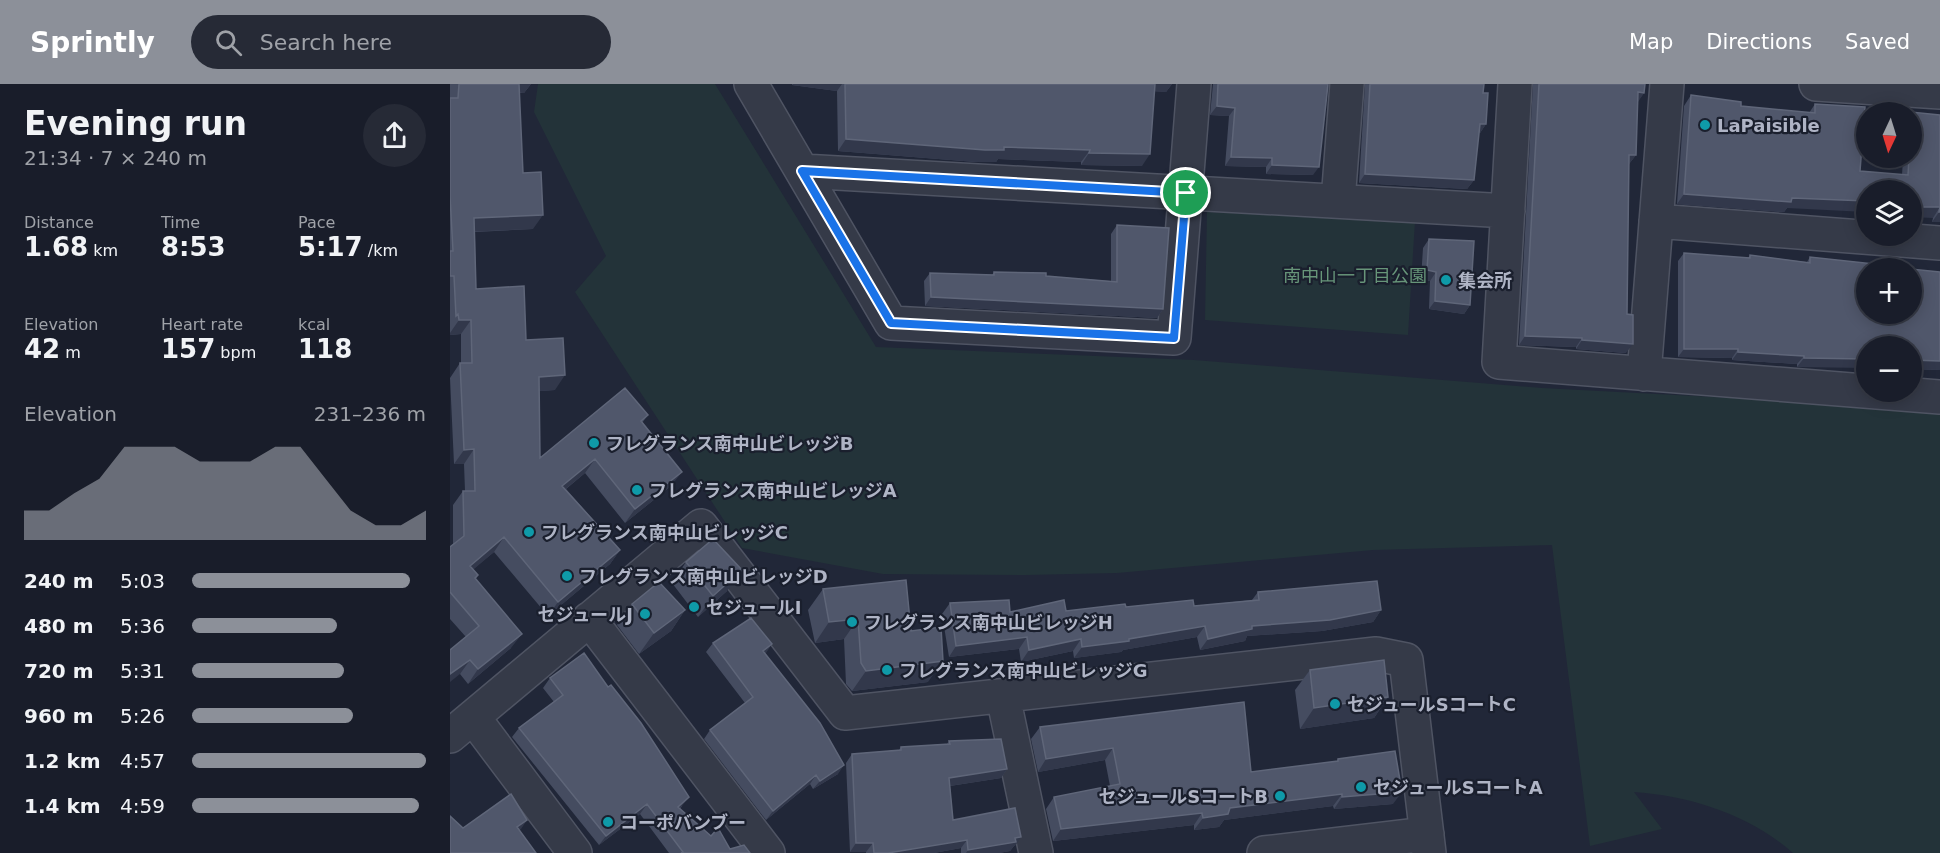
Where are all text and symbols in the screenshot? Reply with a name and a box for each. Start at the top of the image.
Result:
search box [191,15,611,69]
text: Sprintly [30,26,155,59]
icon: search [212,26,245,59]
text: Search here [260,30,392,55]
text: Map [1629,30,1673,54]
text: Directions [1706,30,1812,54]
text: Saved [1845,30,1910,54]
north arrow [1856,102,1922,168]
map controls [1856,102,1922,402]
text: Evening run [24,104,247,143]
button: share [363,104,426,167]
place label: LaPaisible [1717,115,1820,136]
marker: LaPaisible [1698,118,1712,132]
text: 21:34 · 7 × 240 m [24,146,207,170]
pin [1160,167,1211,218]
icon: arrive [1169,176,1202,209]
button: layers [1856,180,1922,246]
text: Distance [24,213,94,232]
text: Time [161,213,200,232]
text: Pace [298,213,335,232]
text: 1.68 [24,232,88,262]
text: 8:53 [161,232,226,262]
text: 5:17 [298,232,363,262]
text: km [88,241,118,260]
text: /km [363,241,398,260]
button: + [1856,258,1922,324]
park label: 南中山一丁目公園 [1283,265,1427,286]
place label: 集会所 [1458,270,1512,291]
marker: 集会所 [1439,273,1453,287]
text: Elevation [24,315,98,334]
text: Heart rate [161,315,243,334]
text: kcal [298,315,330,334]
text: 42 [24,334,60,364]
text: 157 [161,334,215,364]
text: 118 [298,334,352,364]
button: − [1856,336,1922,402]
text: m [60,343,81,362]
text: bpm [215,343,256,362]
text: Elevation [24,402,117,426]
text: 231–236 m [314,402,426,426]
place label: フレグランス南中山ビレッジB [606,433,853,454]
marker: フレグランス南中山ビレッジB [587,436,601,450]
place label: フレグランス南中山ビレッジA [649,480,897,501]
marker: フレグランス南中山ビレッジA [630,483,644,497]
place label: フレグランス南中山ビレッジC [541,522,788,543]
marker: フレグランス南中山ビレッジC [522,525,536,539]
place label: フレグランス南中山ビレッジD [579,566,828,587]
text: 240 m [24,569,94,593]
text: 5:03 [120,569,165,593]
marker: フレグランス南中山ビレッジD [560,569,574,583]
place label: セジュールI [706,597,801,618]
marker: セジュールI [687,600,701,614]
place label: セジュールJ [538,604,633,625]
marker: セジュールJ [638,607,652,621]
place label: フレグランス南中山ビレッジH [864,612,1113,633]
text: 480 m [24,614,94,638]
text: 5:36 [120,614,165,638]
marker: フレグランス南中山ビレッジH [845,615,859,629]
text: 720 m [24,659,94,683]
text: 5:31 [120,659,165,683]
place label: フレグランス南中山ビレッジG [899,660,1147,681]
marker: フレグランス南中山ビレッジG [880,663,894,677]
place label: セジュールSコートC [1347,694,1516,715]
marker: セジュールSコートC [1328,697,1342,711]
text: 960 m [24,704,94,728]
text: 5:26 [120,704,165,728]
text: 1.2 km [24,749,101,773]
text: 4:57 [120,749,165,773]
place label: セジュールSコートA [1373,777,1543,798]
marker: セジュールSコートA [1354,780,1368,794]
place label: セジュールSコートB [1099,786,1268,807]
marker: セジュールSコートB [1273,789,1287,803]
text: 1.4 km [24,794,101,818]
text: 4:59 [120,794,165,818]
place label: コーポバンブー [620,812,746,833]
marker: コーポバンブー [601,815,615,829]

